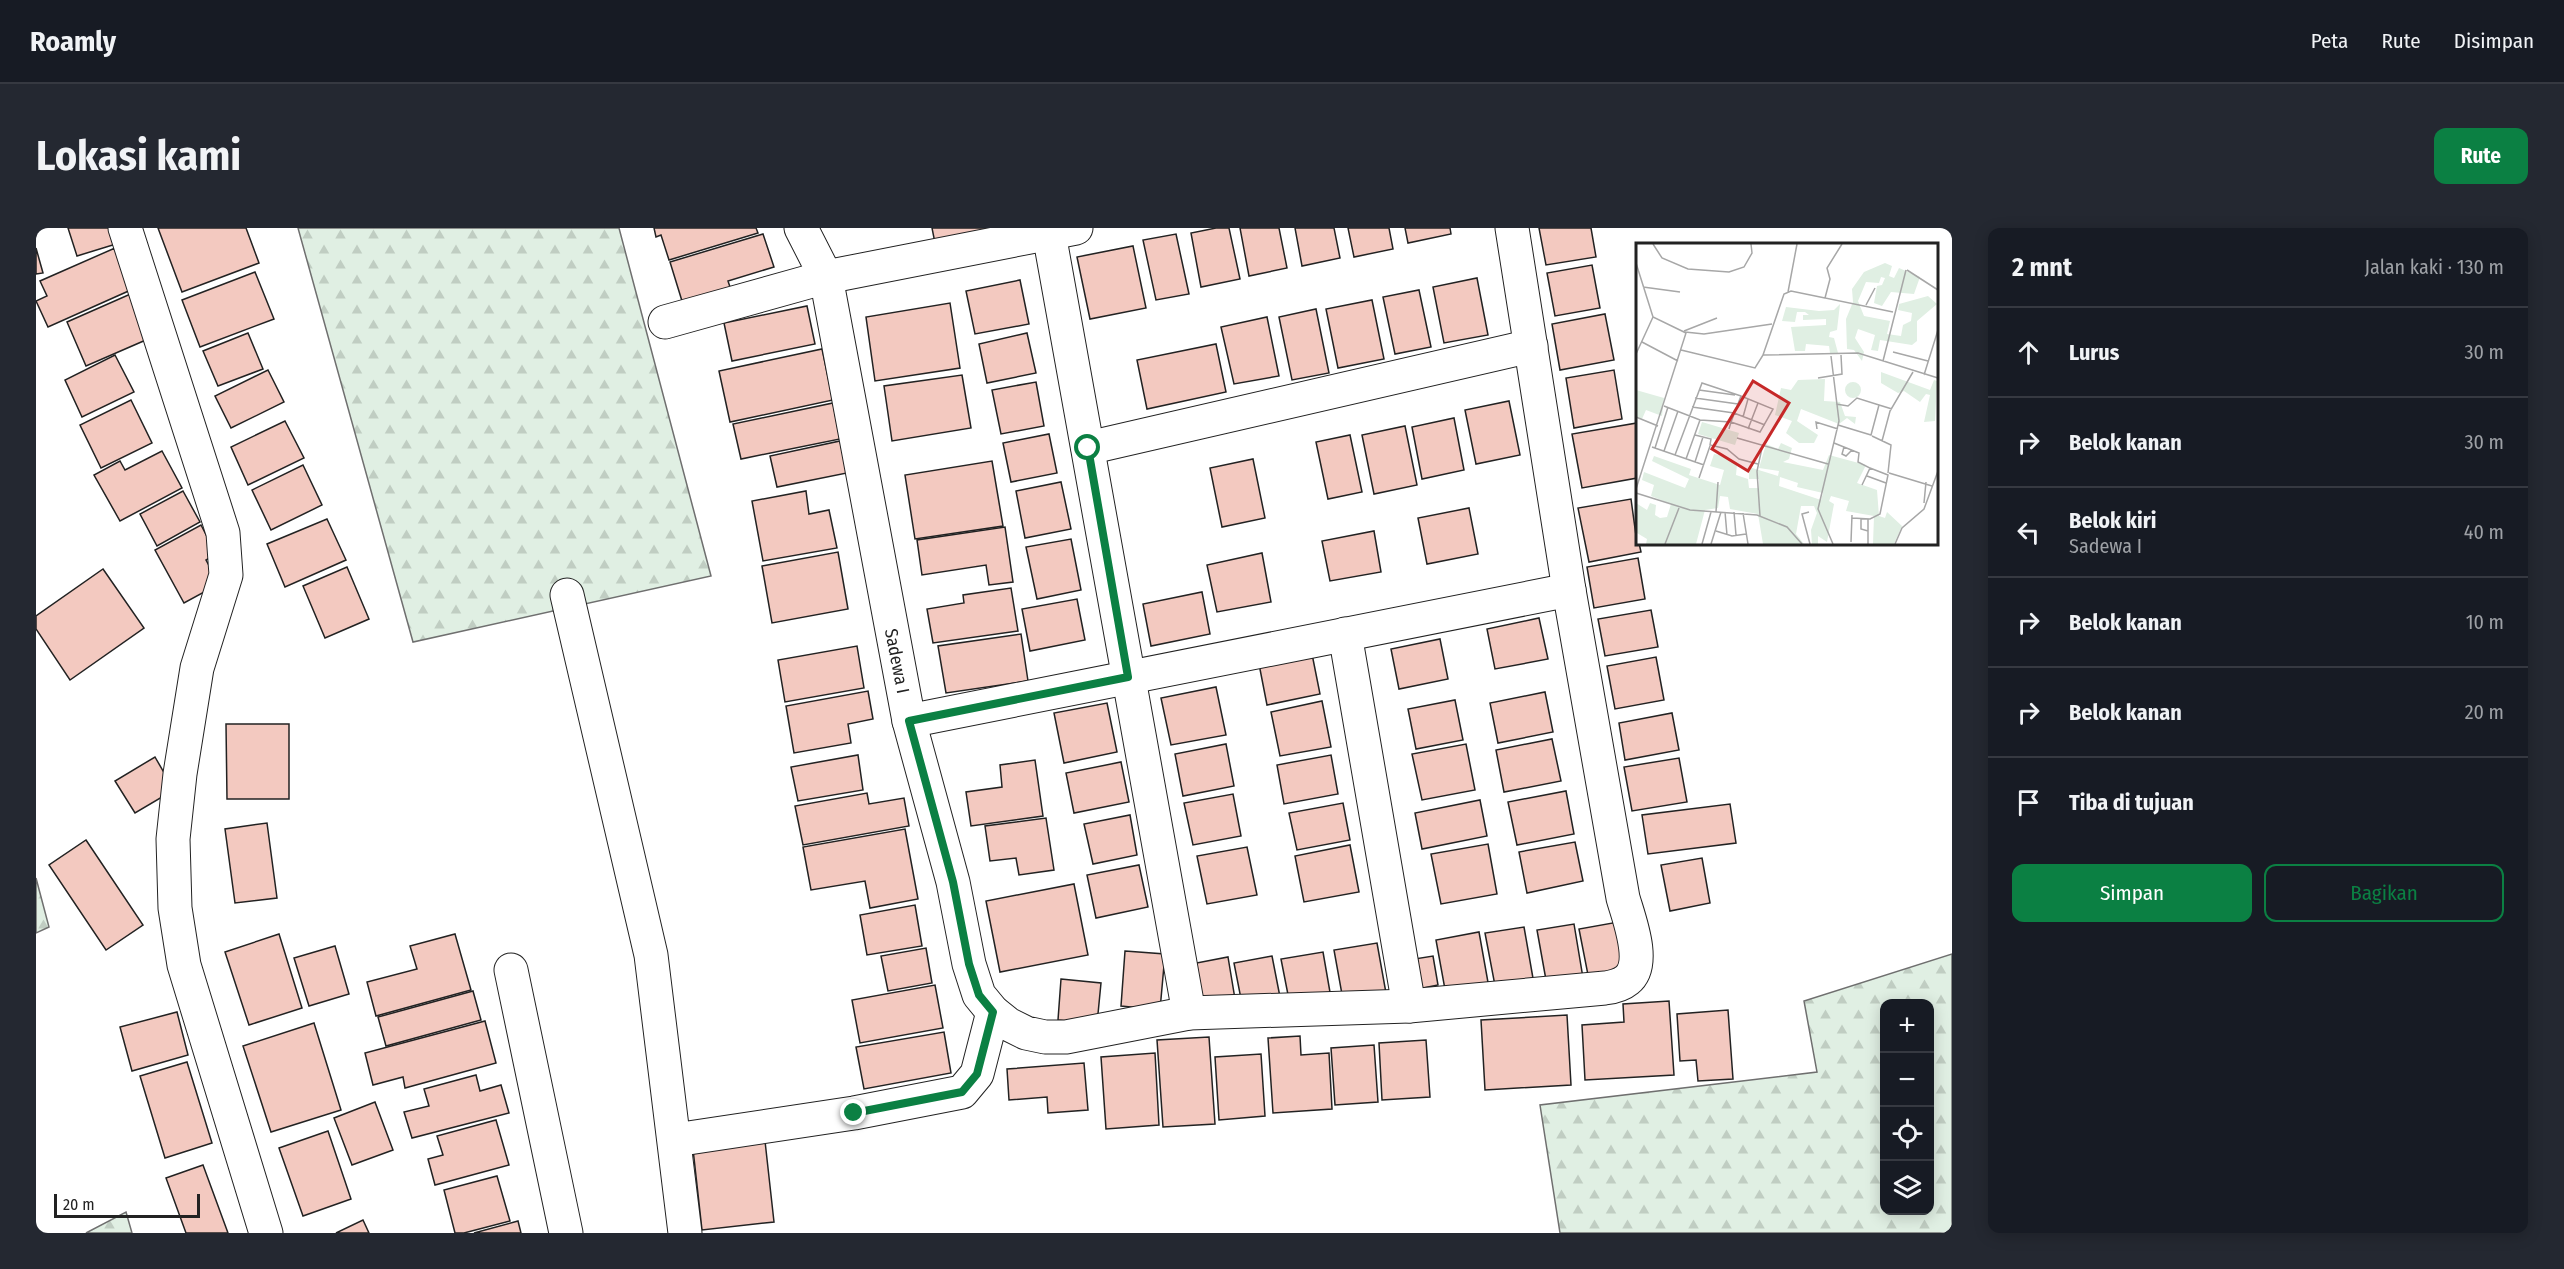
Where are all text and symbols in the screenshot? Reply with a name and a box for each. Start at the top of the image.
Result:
text: Roamly [30,25,116,58]
text: Peta [2311,28,2348,54]
text: Rute [2381,28,2421,54]
text: Disimpan [2454,28,2534,54]
button: Rute [2434,128,2528,184]
text: Lokasi kami [36,131,241,181]
inset map [1636,243,1937,544]
text: 2 mnt [2012,252,2072,283]
text: Jalan kaki · 130 m [2365,255,2504,279]
icon: ahead [2012,336,2045,369]
text: Lurus [2069,339,2119,366]
text: 30 m [2464,340,2504,364]
icon: right [2012,426,2045,459]
text: Belok kanan [2069,429,2182,456]
text: 30 m [2464,430,2504,454]
route start [1074,434,1100,460]
text: Belok kiri [2069,507,2157,534]
icon: left [2012,516,2045,549]
text: 40 m [2464,520,2504,544]
text: Sadewa I [2069,534,2142,558]
icon: right [2012,606,2045,639]
text: Belok kanan [2069,609,2182,636]
text: 10 m [2466,610,2504,634]
street label: Sadewa I [880,627,914,695]
icon: right [2012,696,2045,729]
text: Belok kanan [2069,699,2182,726]
text: 20 m [2465,700,2504,724]
icon: arrive [2012,786,2045,819]
text: Tiba di tujuan [2069,789,2194,816]
button: Simpan [2012,864,2252,922]
button: Bagikan [2264,864,2504,922]
map controls [1880,999,1934,1215]
button: + [1880,999,1934,1053]
button: − [1880,1053,1934,1107]
route end [840,1099,866,1125]
button: locate [1880,1107,1934,1161]
button: layers [1880,1161,1934,1215]
scale bar [54,1191,200,1218]
text: 20 m [63,1195,94,1214]

